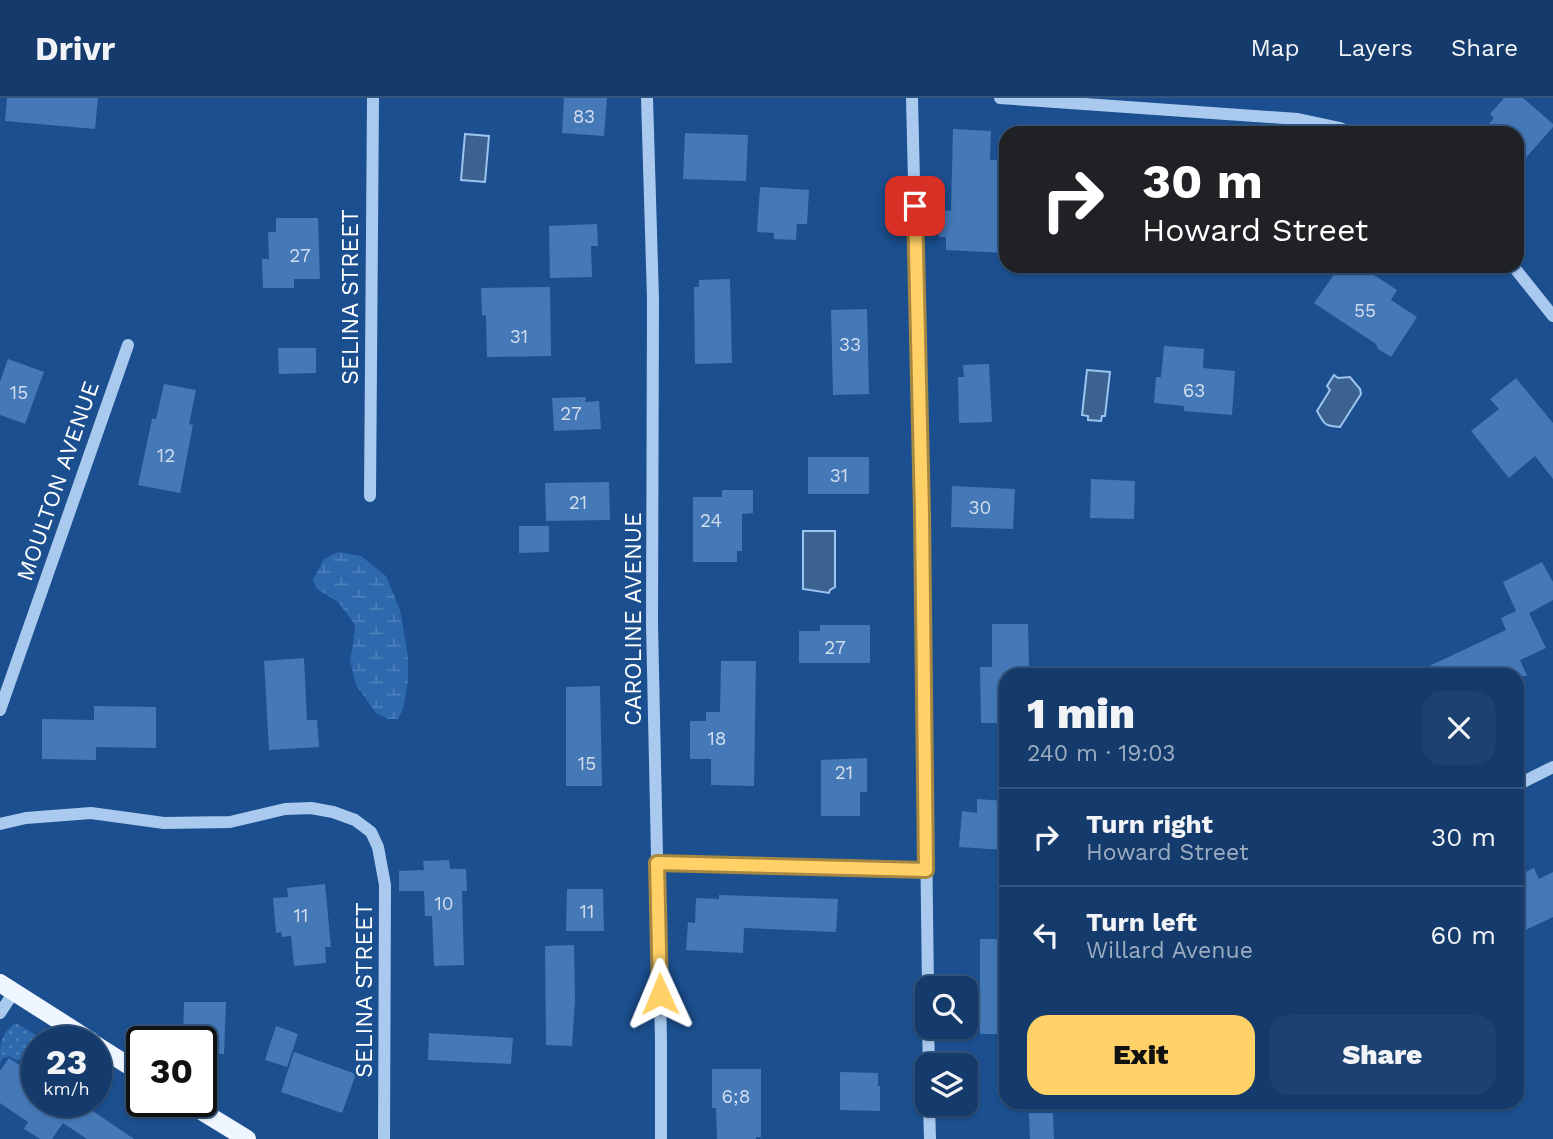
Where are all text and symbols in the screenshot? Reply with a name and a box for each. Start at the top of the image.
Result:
text: Drivr [35,29,115,68]
text: Map [1251,34,1299,62]
text: Layers [1337,34,1413,62]
text: Share [1451,34,1518,62]
house number: 83 [573,105,595,128]
text: 30 m [1142,152,1263,210]
icon: right [1027,154,1118,245]
pin [885,176,945,236]
icon: arrive [896,187,934,225]
street label: SELINA STREET [337,209,364,385]
text: Howard Street [1142,211,1368,249]
house number: 27 [289,244,311,267]
house number: 55 [1354,299,1376,322]
house number: 31 [510,325,528,348]
house number: 33 [839,333,861,356]
street label: MOULTON AVENUE [11,378,105,584]
house number: 63 [1183,379,1205,402]
house number: 15 [10,381,28,404]
house number: 27 [560,402,582,425]
house number: 12 [157,444,175,467]
house number: 31 [830,464,848,487]
house number: 21 [569,491,587,514]
house number: 30 [969,496,991,519]
house number: 24 [700,509,722,532]
street label: CAROLINE AVENUE [620,512,647,726]
house number: 27 [824,636,846,659]
text: 1 min [1027,689,1135,738]
button: close [1422,691,1496,765]
house number: 18 [707,727,727,750]
text: 240 m · 19:03 [1027,740,1176,767]
house number: 15 [578,752,596,775]
house number: 21 [835,761,853,784]
text: Turn right [1086,809,1213,839]
icon: right [1027,818,1065,856]
text: 30 m [1431,822,1496,852]
text: Howard Street [1086,839,1249,866]
house number: 10 [434,892,454,915]
house number: 11 [580,900,594,923]
street label: SELINA STREET [351,902,378,1078]
house number: 11 [294,904,308,927]
text: Turn left [1086,907,1197,937]
icon: left [1027,916,1065,954]
text: 60 m [1430,920,1496,950]
text: Willard Avenue [1086,937,1253,964]
position arrow [623,957,697,1031]
map controls [915,976,978,1116]
button: search [915,976,978,1039]
button: Exit [1027,1015,1255,1095]
button: Share [1269,1015,1496,1095]
speed limit sign: 30 [126,1026,217,1117]
text: 23 [46,1041,87,1083]
button: layers [915,1053,978,1116]
text: km/h [43,1078,90,1099]
house number: 6;8 [722,1085,750,1108]

